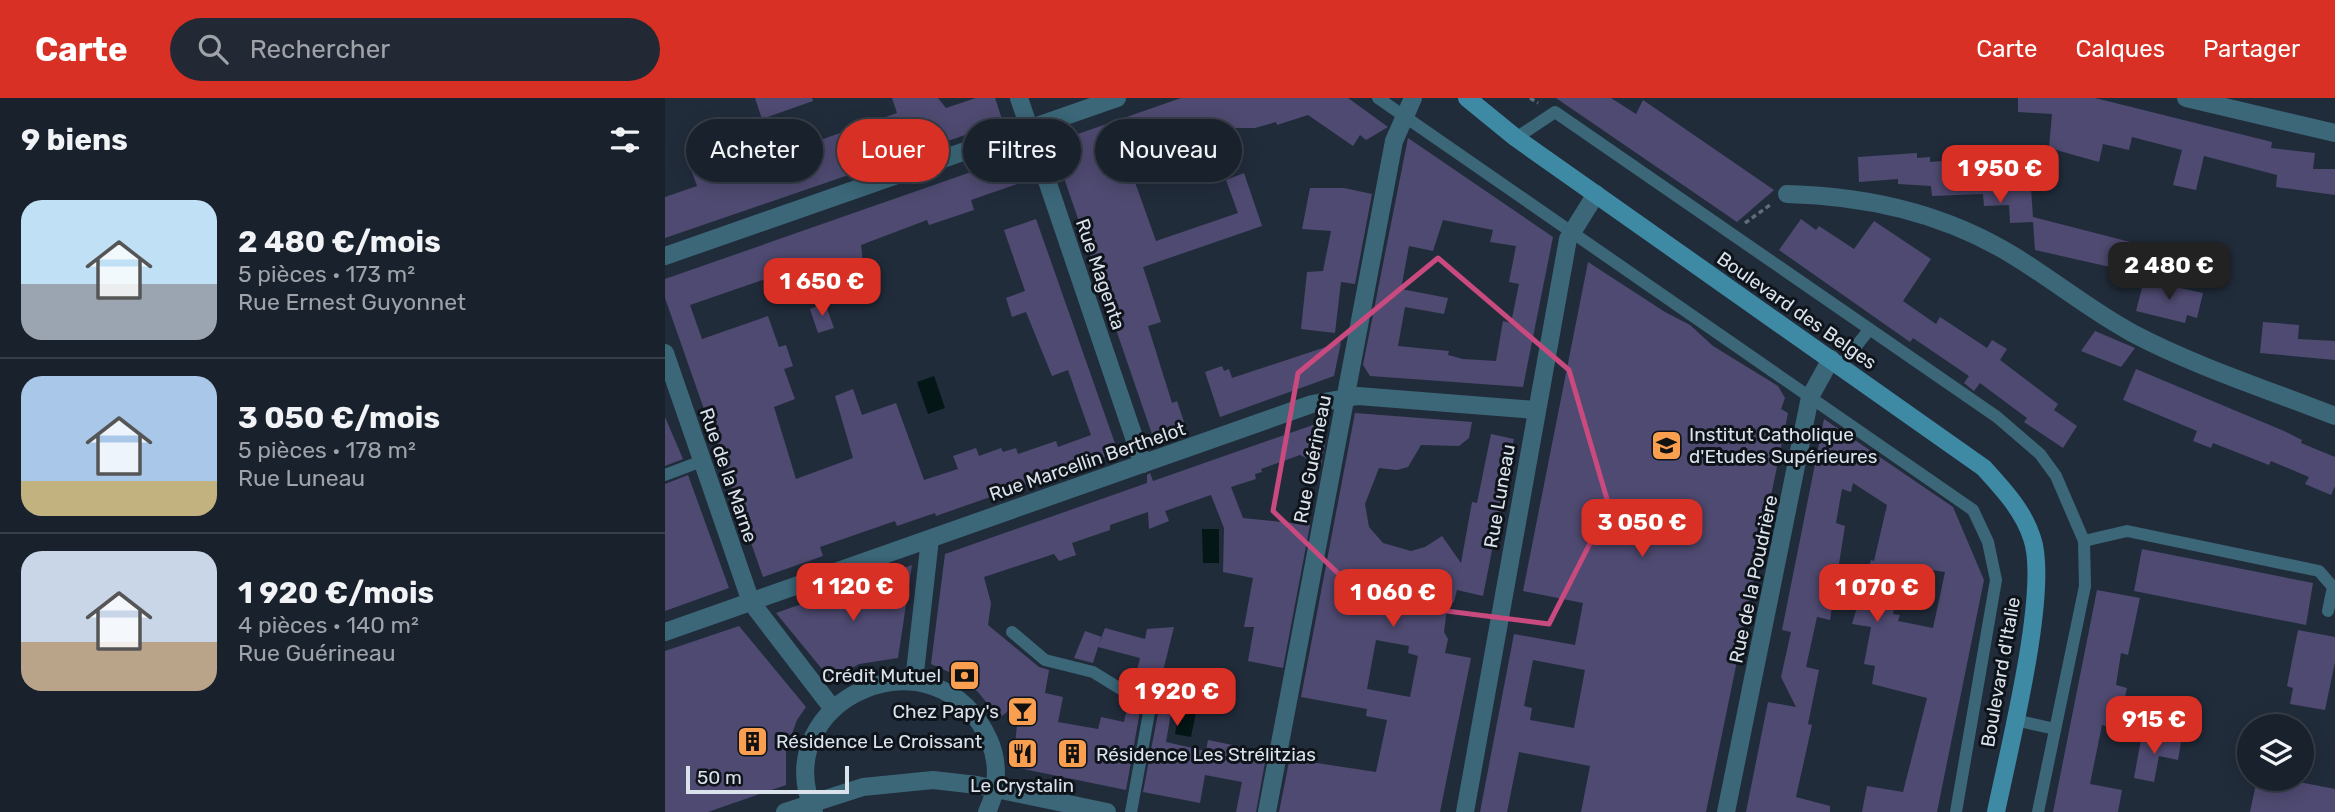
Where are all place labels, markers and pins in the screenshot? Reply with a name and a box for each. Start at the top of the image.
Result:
pin: 1 950 € [1935,146,2065,205]
pin: 2 480 € [2104,242,2234,302]
pin: 1 650 € [757,258,887,318]
place label: Institut Catholique d'Etudes Supérieures [1689,423,1877,468]
school or university icon: Institut Catholique d'Etudes Supérieures [1649,428,1683,462]
pin: 3 050 € [1577,500,1707,559]
pin: 1 120 € [788,564,918,623]
pin: 1 070 € [1812,564,1942,624]
pin: 1 060 € [1328,570,1458,629]
bank icon: Crédit Mutuel [947,658,981,692]
place label: Crédit Mutuel [822,664,941,687]
pin: 1 920 € [1112,668,1242,728]
bar icon: Chez Papy's [1005,694,1039,728]
pin: 915 € [2105,696,2203,756]
place label: Chez Papy's [892,700,999,723]
building icon: Résidence Le Croissant [736,724,770,758]
place label: Résidence Le Croissant [776,730,983,753]
restaurant icon: Le Crystalin [1005,737,1039,771]
building icon: Résidence Les Strélitzias [1056,737,1090,771]
place label: Résidence Les Strélitzias [1096,743,1316,766]
place label: Le Crystalin [970,774,1074,797]

